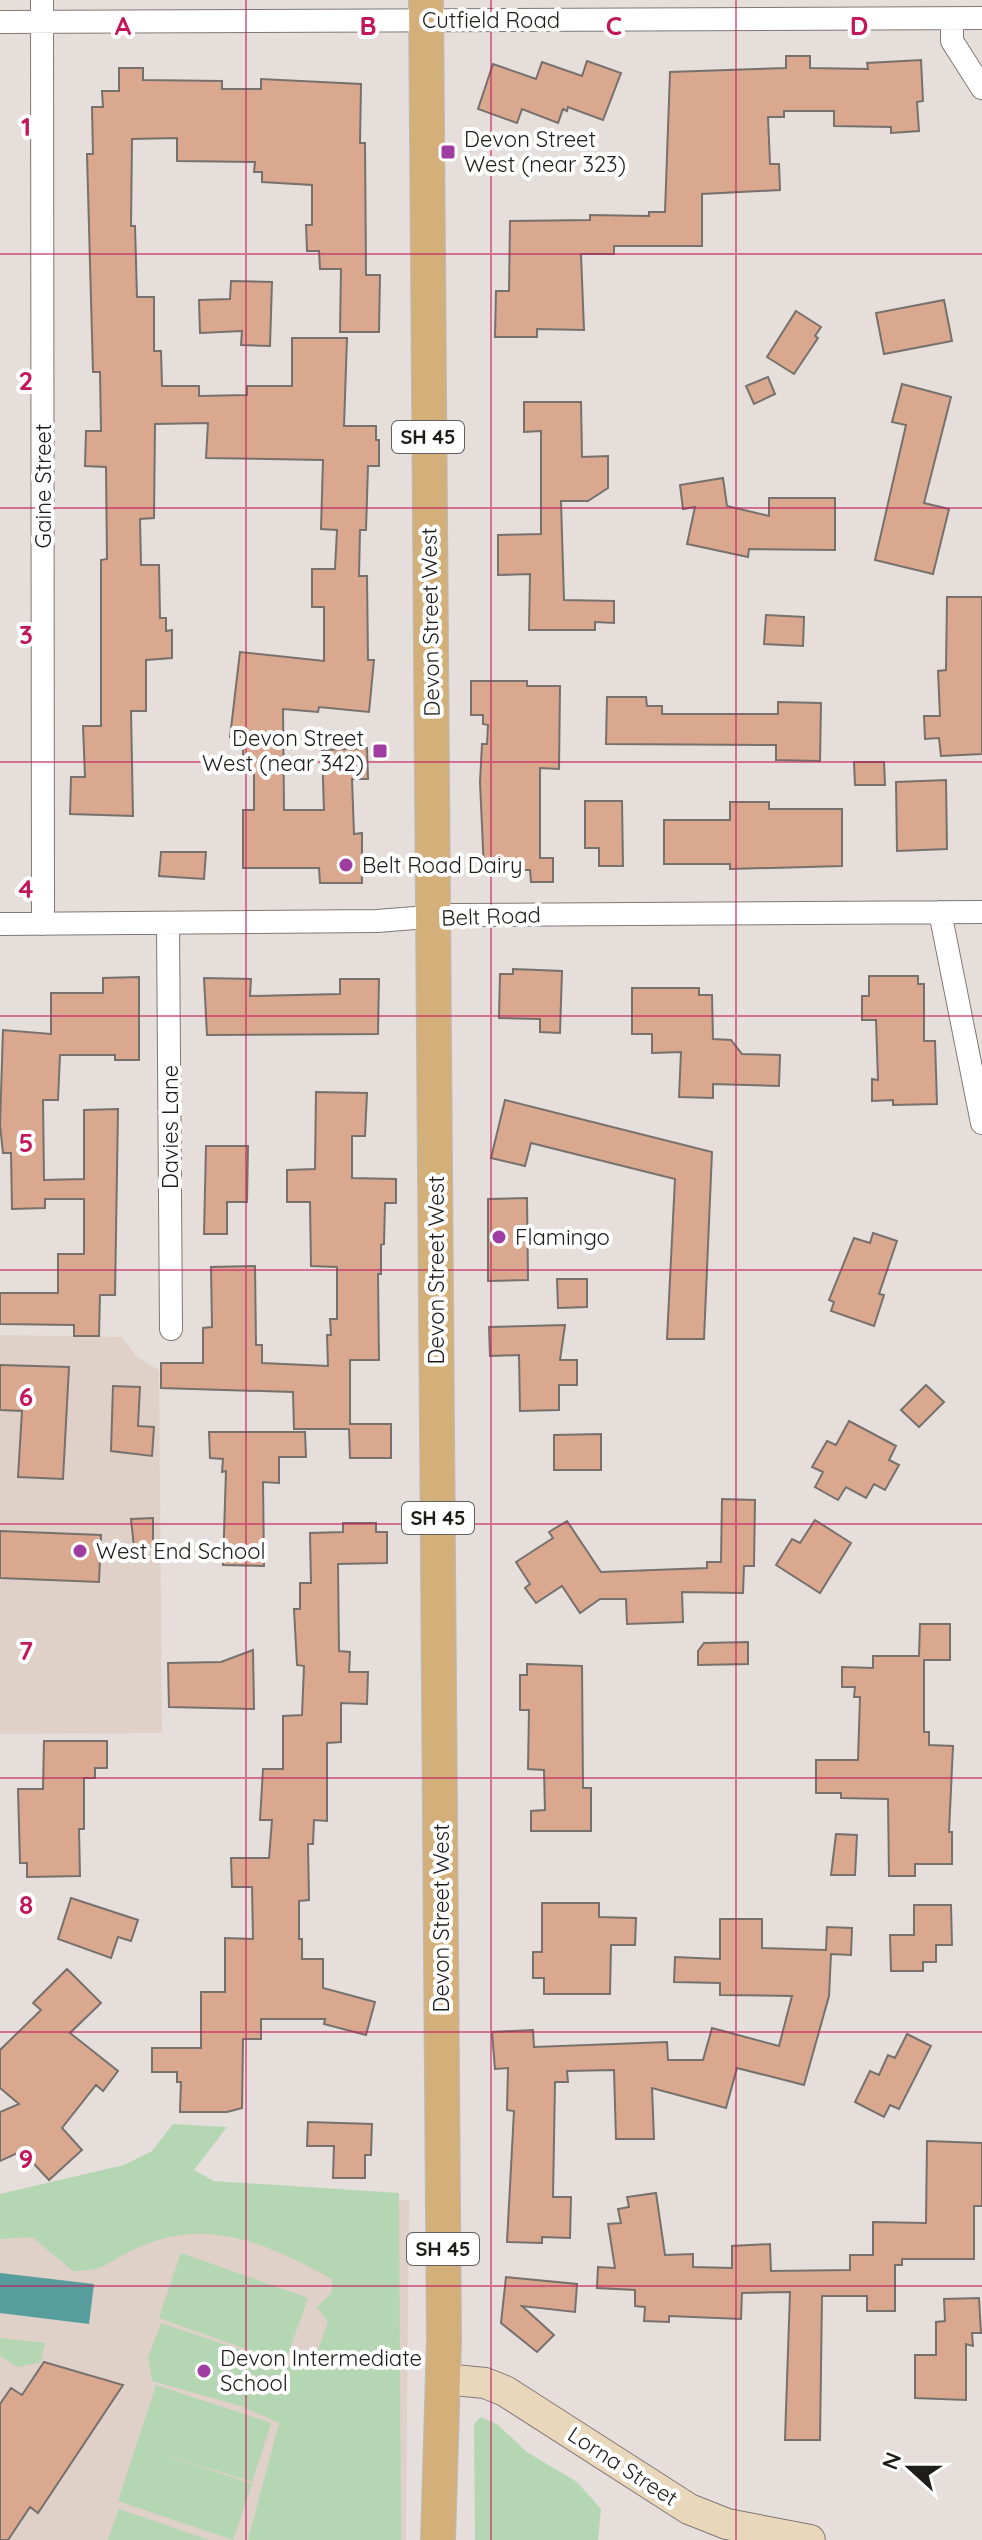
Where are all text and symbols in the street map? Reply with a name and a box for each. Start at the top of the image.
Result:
street label: Cutfield Road [422,6,560,34]
text: A [115,9,132,42]
text: B [359,9,377,42]
text: C [606,9,622,42]
text: D [850,9,868,42]
text: 1 [21,110,31,143]
place label: Devon Street West (near 323) [464,125,626,178]
marker: Devon Street West (near 323) [439,143,457,161]
text: 2 [19,364,33,397]
road number: SH 45 [392,421,464,453]
street label: Gaine Street [29,424,57,548]
street label: Devon Street West [414,527,446,717]
text: 3 [19,618,33,651]
place label: Devon Street West (near 342) [202,724,364,777]
marker: Devon Street West (near 342) [371,742,389,760]
place label: Belt Road Dairy [362,851,523,879]
marker: Belt Road Dairy [337,856,355,874]
text: 4 [18,872,34,905]
street label: Belt Road [441,900,541,932]
street label: Davies Lane [156,1065,184,1189]
text: 5 [19,1126,33,1159]
street label: Devon Street West [422,1175,450,1365]
place label: Flamingo [515,1223,610,1251]
marker: Flamingo [490,1228,508,1246]
text: 6 [19,1380,33,1413]
road number: SH 45 [402,1502,474,1534]
place label: West End School [96,1537,266,1565]
marker: West End School [71,1542,89,1560]
text: 7 [19,1634,33,1667]
street label: Devon Street West [427,1823,455,2013]
text: 8 [19,1888,33,1921]
text: 9 [19,2142,33,2175]
road number: SH 45 [407,2233,479,2265]
place label: Devon Intermediate School [220,2344,422,2397]
marker: Devon Intermediate School [195,2362,213,2380]
street label: Lorna Street [563,2420,683,2512]
north arrow [870,2428,950,2508]
text: N [875,2448,907,2473]

